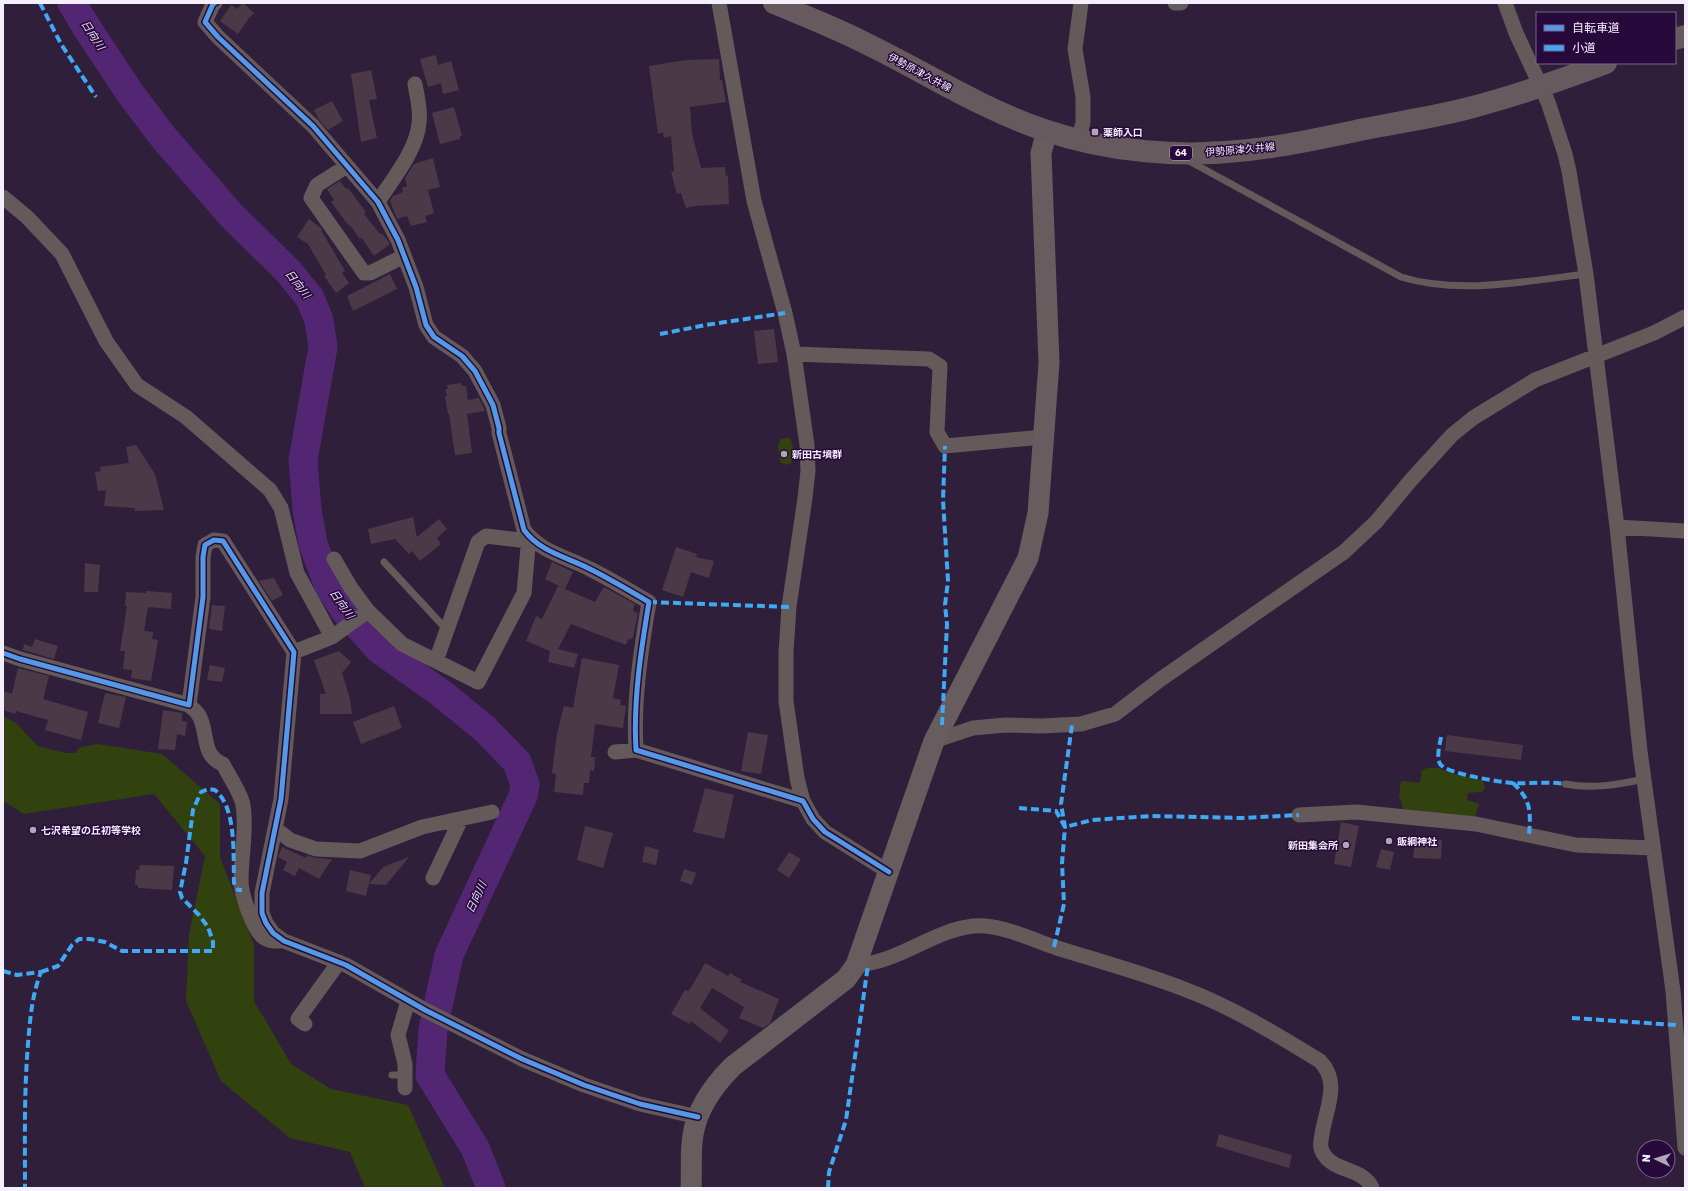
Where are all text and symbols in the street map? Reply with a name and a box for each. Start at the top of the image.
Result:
legend [1536,12,1676,64]
water label: 日向川 [78,18,108,53]
text: 自転車道 [1572,21,1620,35]
text: 小道 [1572,41,1596,55]
street label: 伊勢原津久井線 [886,51,953,95]
marker: 薬師入口 [1090,127,1100,137]
place label: 薬師入口 [1103,127,1143,139]
street label: 伊勢原津久井線 [1205,141,1275,159]
road number: 64 [1170,146,1192,160]
water label: 日向川 [282,267,314,302]
marker: 新田古墳群 [779,449,789,459]
place label: 新田古墳群 [792,449,842,461]
water label: 日向川 [327,587,357,622]
marker: 七沢希望の丘初等学校 [28,825,38,835]
place label: 七沢希望の丘初等学校 [41,825,141,837]
marker: 飯綱神社 [1384,836,1394,846]
place label: 飯綱神社 [1397,836,1438,848]
place label: 新田集会所 [1288,840,1338,852]
marker: 新田集会所 [1341,840,1351,850]
water label: 日向川 [464,879,490,915]
north arrow [1636,1139,1676,1179]
text: N [1640,1154,1653,1163]

